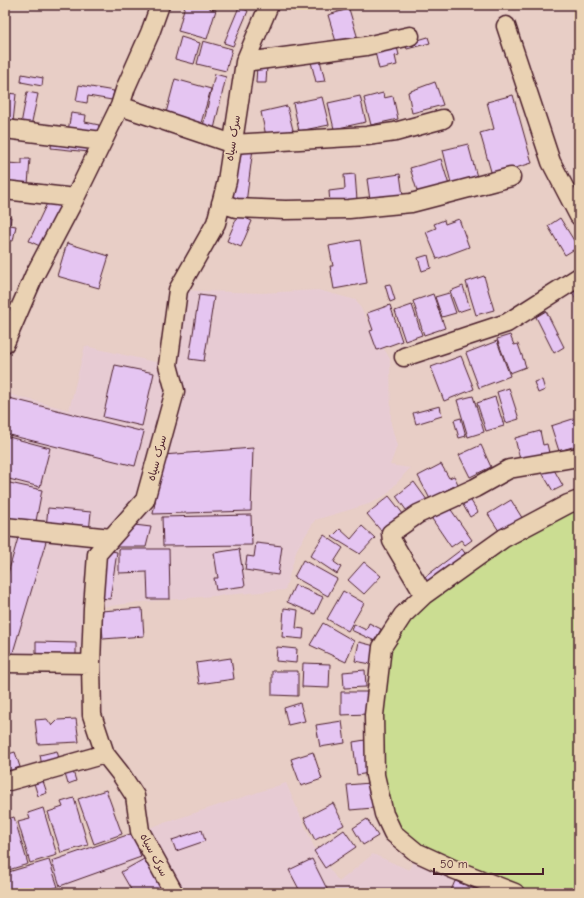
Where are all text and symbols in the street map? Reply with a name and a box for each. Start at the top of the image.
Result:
street label: سرک سیاه [223,114,243,162]
street label: سرک سیاه [145,434,169,482]
street label: سرک سیاه [137,831,171,879]
scale bar [434,850,543,876]
text: 50 m [440,857,468,871]

